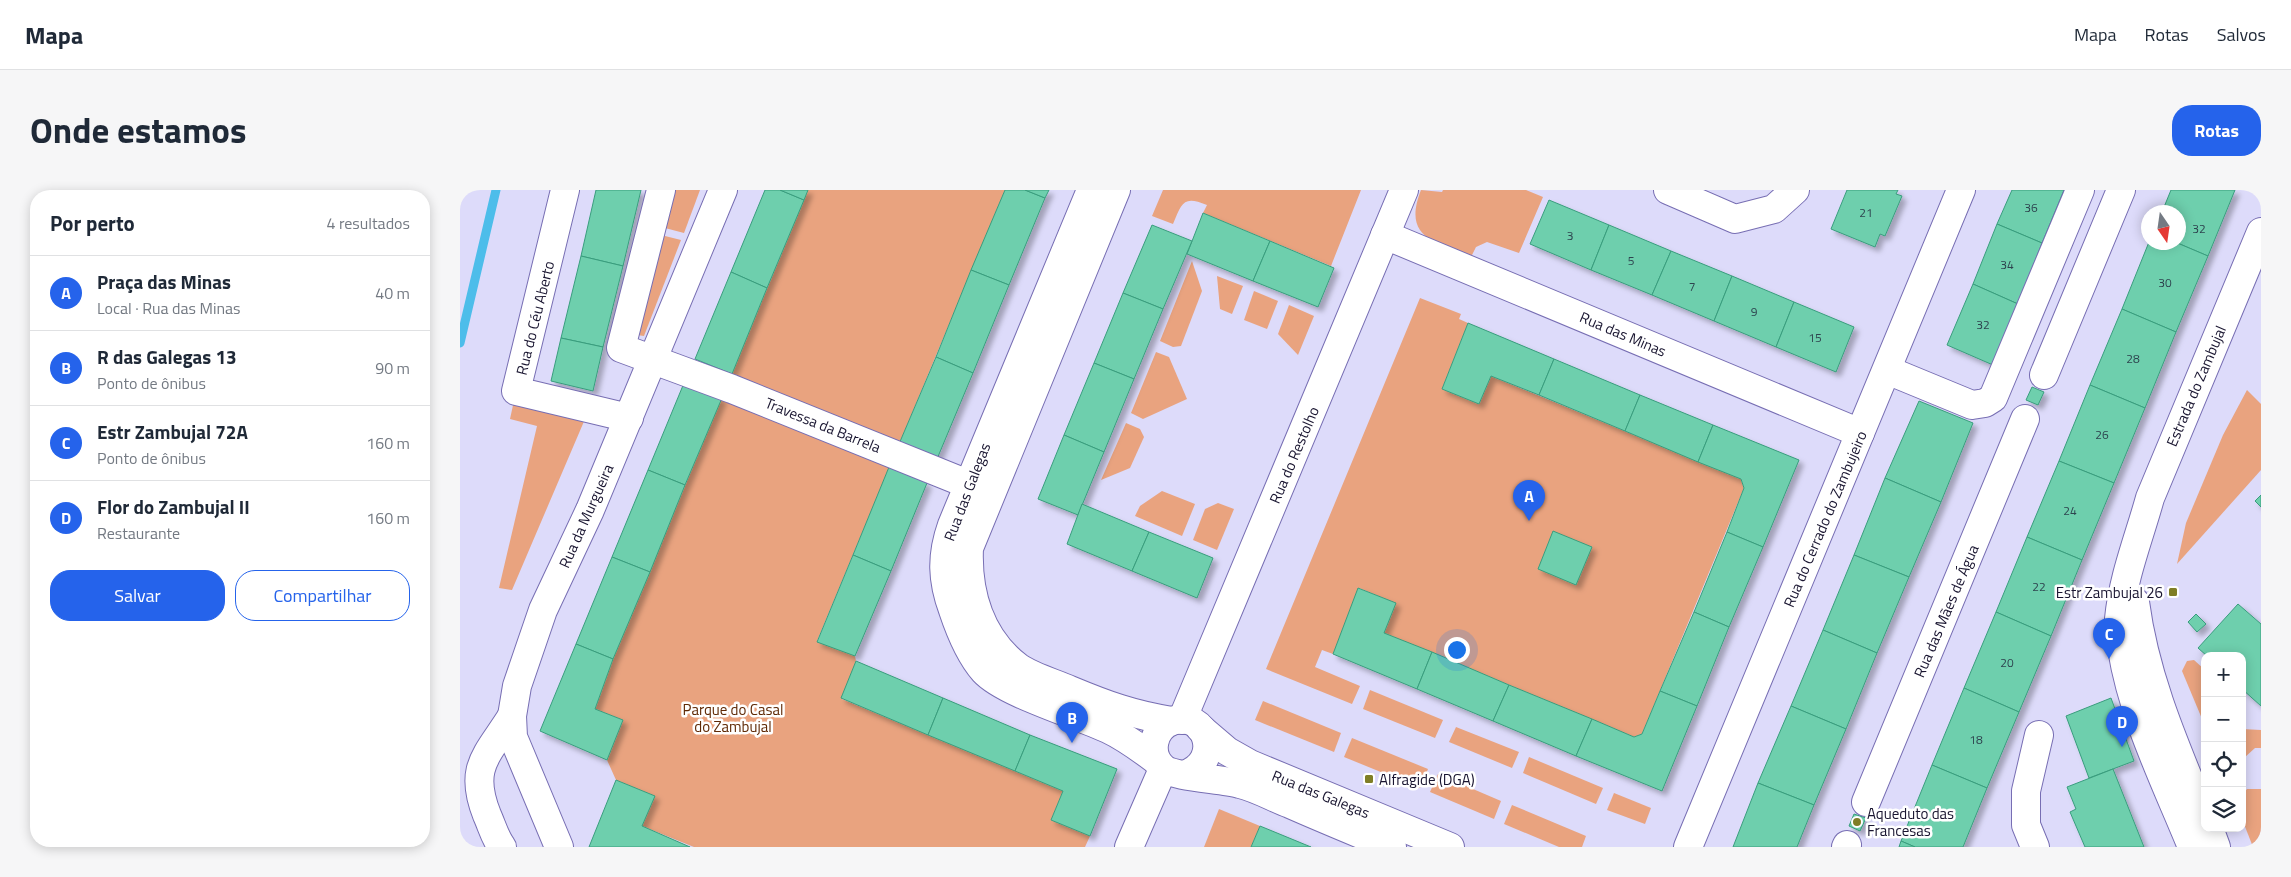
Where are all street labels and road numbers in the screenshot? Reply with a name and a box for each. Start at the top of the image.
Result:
street label: Rua do Céu Aberto [510,258,560,377]
street label: Rua das Minas [1576,305,1670,363]
street label: Estrada do Zambujal [2160,322,2232,450]
street label: Travessa da Barrela [762,391,885,459]
street label: Rua do Restolho [1263,403,1325,507]
street label: Rua do Cerrado do Zambujeiro [1777,427,1873,611]
street label: Rua das Galegas [938,439,996,545]
street label: Rua da Murgueira [553,460,619,572]
street label: Rua das Mães de Água [1908,540,1985,681]
street label: Rua das Galegas [1269,764,1373,824]

